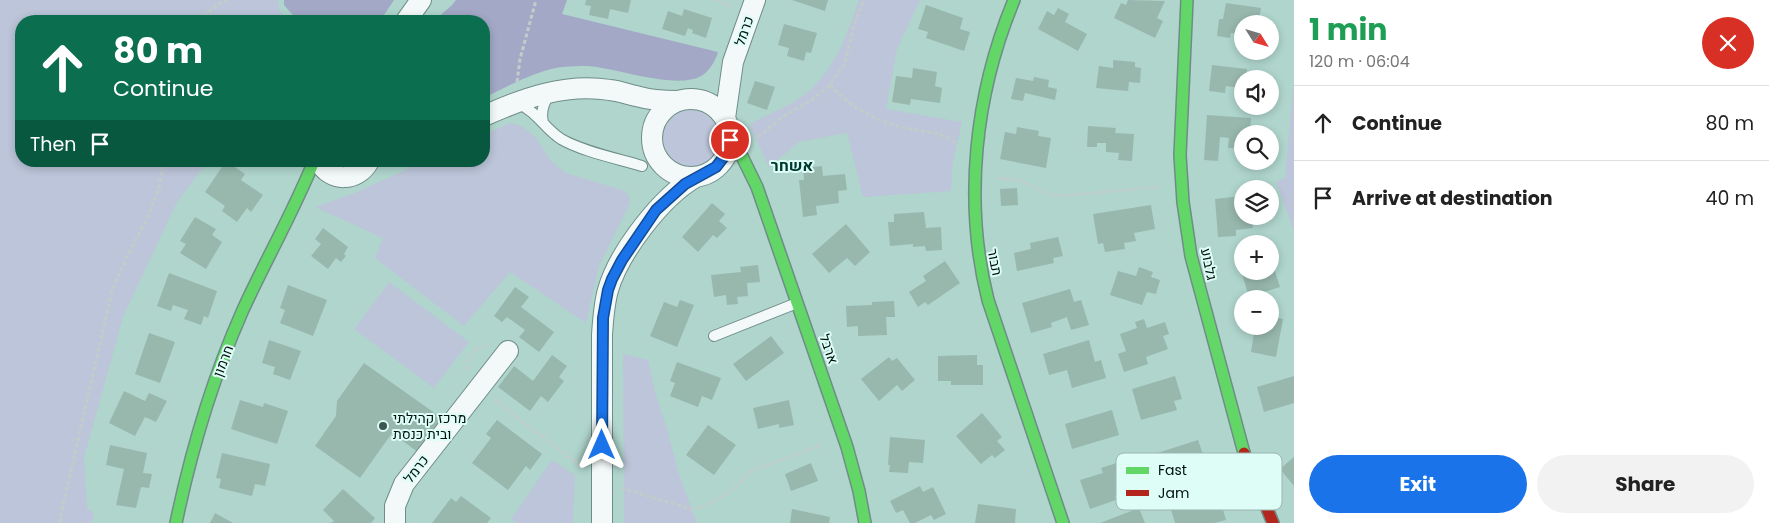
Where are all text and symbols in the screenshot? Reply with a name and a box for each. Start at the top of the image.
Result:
text: 1 min [1309,8,1387,51]
street label: כרמל [730,13,758,49]
north arrow [1234,15,1279,60]
map controls [1234,15,1279,335]
button: close [1702,17,1754,69]
text: 80 m [113,26,203,75]
icon: ahead [30,35,95,100]
text: 120 m · 06:04 [1309,50,1410,73]
button: sound [1234,70,1279,115]
text: Continue [113,73,213,104]
icon: ahead [1309,109,1337,137]
text: Continue [1352,110,1442,137]
text: 80 m [1705,110,1754,137]
pin [709,119,751,161]
button: search [1234,125,1279,170]
icon: arrive [716,126,744,154]
icon: arrive [86,130,114,158]
text: Then [30,131,76,158]
district label: אשחר [771,154,814,177]
button: layers [1234,180,1279,225]
icon: arrive [1309,184,1337,212]
text: Arrive at destination [1352,185,1553,212]
text: 40 m [1705,185,1754,212]
button: + [1234,235,1279,280]
street label: גלבוע [1196,246,1222,282]
street label: תבור [983,247,1007,277]
button: − [1234,290,1279,335]
street label: ארבל [815,331,843,367]
street label: חרמון [208,342,238,380]
place label: מרכז קהילתי ובית כנסת [393,408,466,444]
position arrow [575,418,627,470]
marker: מרכז קהילתי ובית כנסת [377,420,389,432]
street label: כרמל [399,451,433,487]
legend [1116,453,1282,510]
button: Exit [1309,455,1527,513]
button: Share [1537,455,1754,513]
text: Fast [1158,460,1187,480]
text: Jam [1158,483,1189,503]

